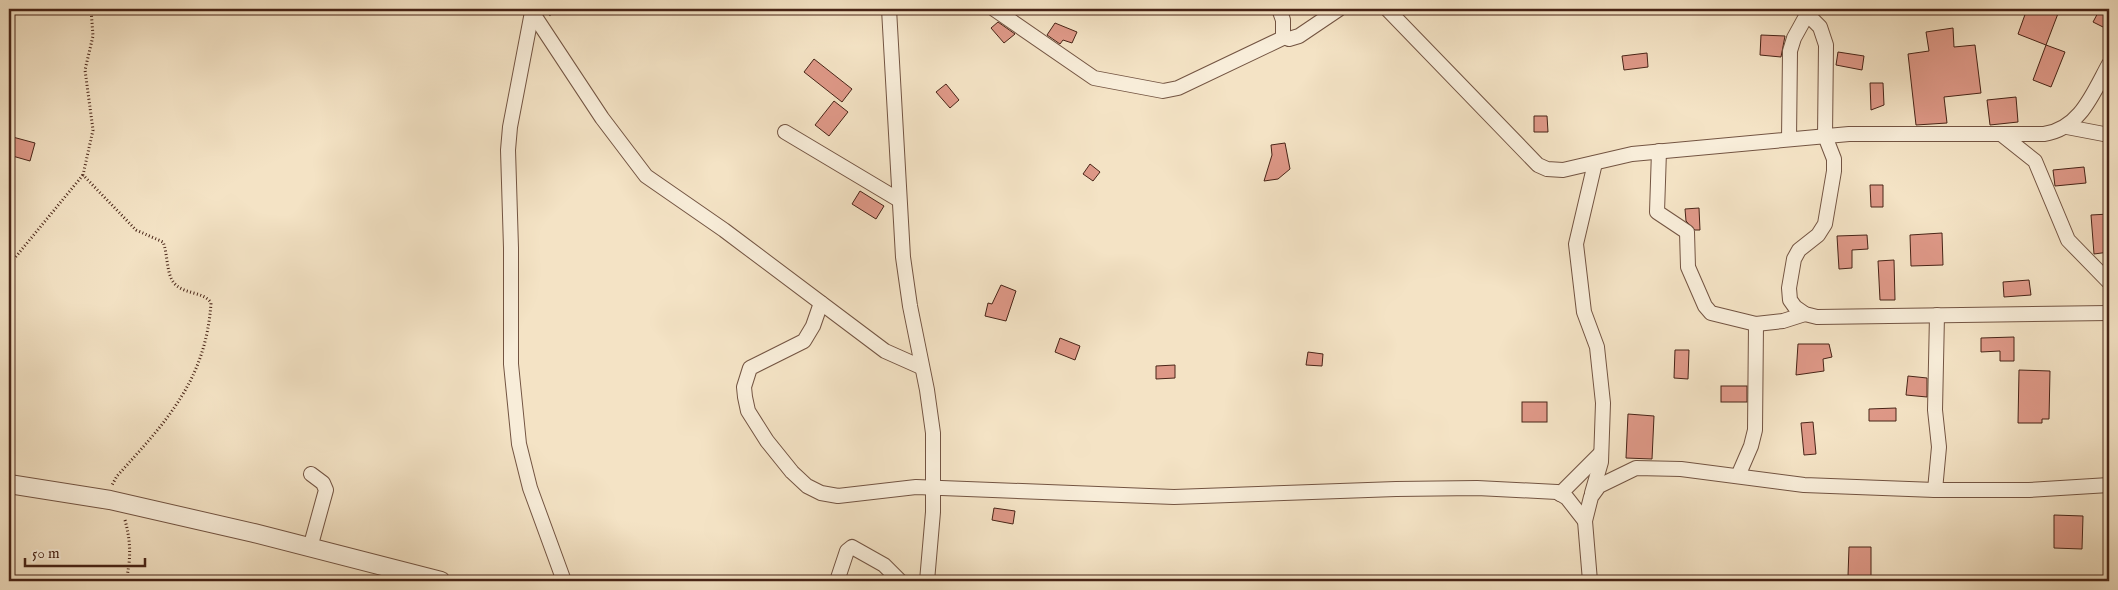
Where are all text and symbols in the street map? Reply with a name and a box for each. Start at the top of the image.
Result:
scale bar [25,535,145,567]
text: 50 m [32,544,60,563]

